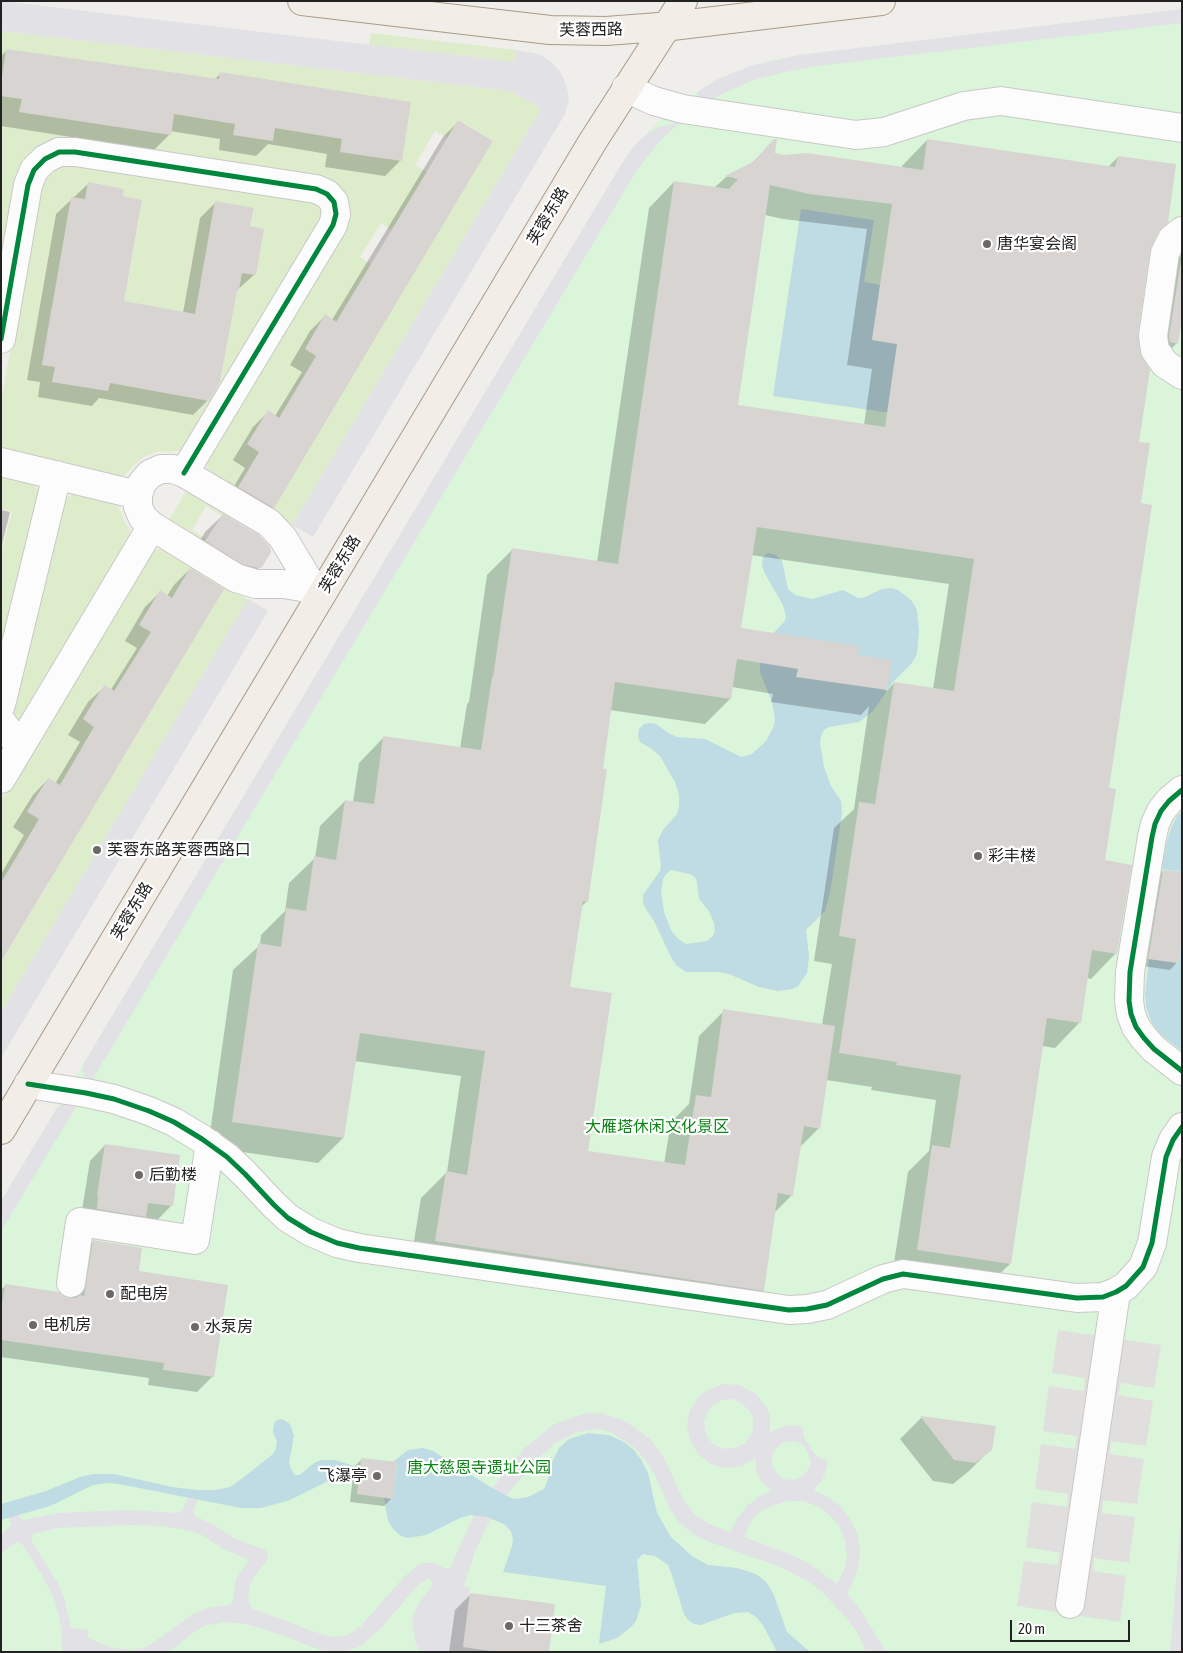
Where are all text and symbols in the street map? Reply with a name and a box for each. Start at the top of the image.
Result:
street label: 芙蓉西路 [559,20,623,40]
street label: 芙蓉东路 [523,184,573,248]
place label: 唐华宴会阁 [997,234,1077,254]
marker: 唐华宴会阁 [981,238,993,250]
street label: 芙蓉东路 [315,532,365,596]
place label: 芙蓉东路芙蓉西路口 [107,840,251,860]
marker: 芙蓉东路芙蓉西路口 [91,844,103,856]
place label: 彩丰楼 [988,846,1036,866]
marker: 彩丰楼 [972,850,984,862]
street label: 芙蓉东路 [107,879,157,943]
park label: 大雁塔休闲文化景区 [585,1117,729,1137]
place label: 后勤楼 [149,1165,197,1185]
marker: 后勤楼 [133,1169,145,1181]
place label: 配电房 [120,1284,168,1304]
marker: 配电房 [104,1288,116,1300]
place label: 电机房 [43,1315,91,1335]
place label: 水泵房 [205,1317,253,1337]
marker: 电机房 [27,1319,39,1331]
marker: 水泵房 [189,1321,201,1333]
park label: 唐大慈恩寺遗址公园 [407,1458,551,1478]
place label: 飞瀑亭 [319,1466,367,1486]
marker: 飞瀑亭 [371,1470,383,1482]
scale bar [1013,1610,1133,1642]
place label: 十三茶舍 [519,1616,583,1636]
marker: 十三茶舍 [503,1620,515,1632]
text: 20 m [1018,1620,1045,1637]

